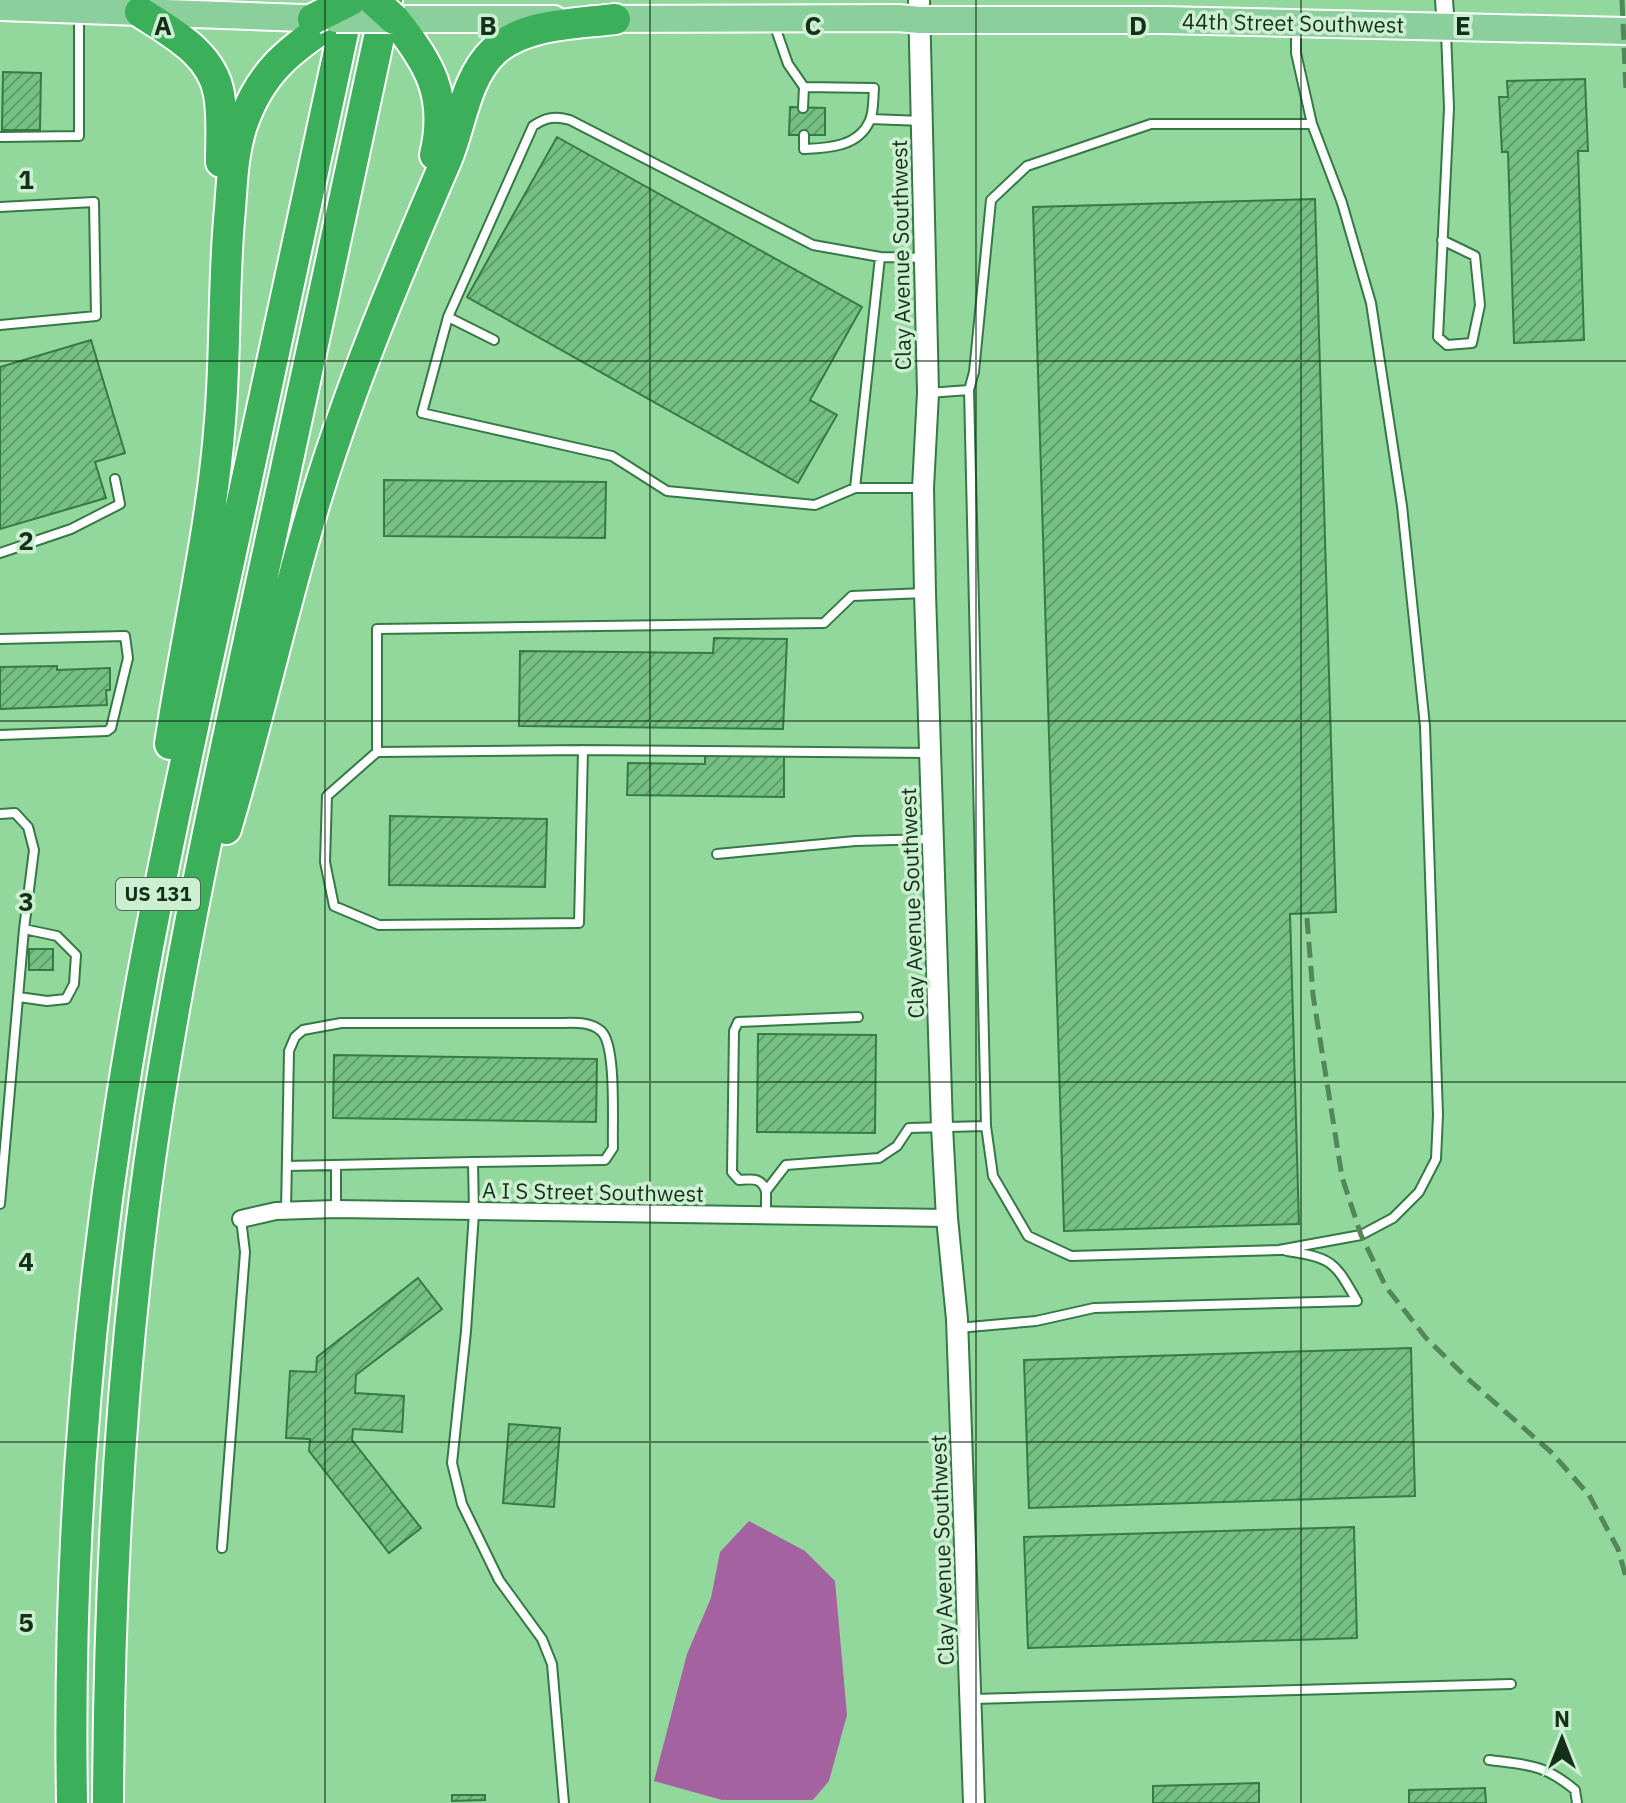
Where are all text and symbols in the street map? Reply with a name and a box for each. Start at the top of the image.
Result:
street label: 44th Street Southwest [1182,6,1404,39]
text: A [154,8,172,42]
text: B [479,8,497,42]
text: C [805,8,822,42]
text: D [1129,8,1147,42]
text: E [1455,8,1471,42]
street label: Clay Avenue Southwest [884,139,917,371]
text: 1 [18,162,34,196]
text: 2 [18,523,34,557]
street label: Clay Avenue Southwest [893,787,930,1019]
road number: US 131 [116,878,200,910]
text: 3 [18,884,34,918]
street label: A I S Street Southwest [482,1175,704,1208]
text: 4 [18,1244,34,1278]
street label: Clay Avenue Southwest [923,1434,960,1666]
text: 5 [18,1605,34,1639]
north arrow [1522,1699,1602,1779]
text: N [1554,1704,1570,1733]

